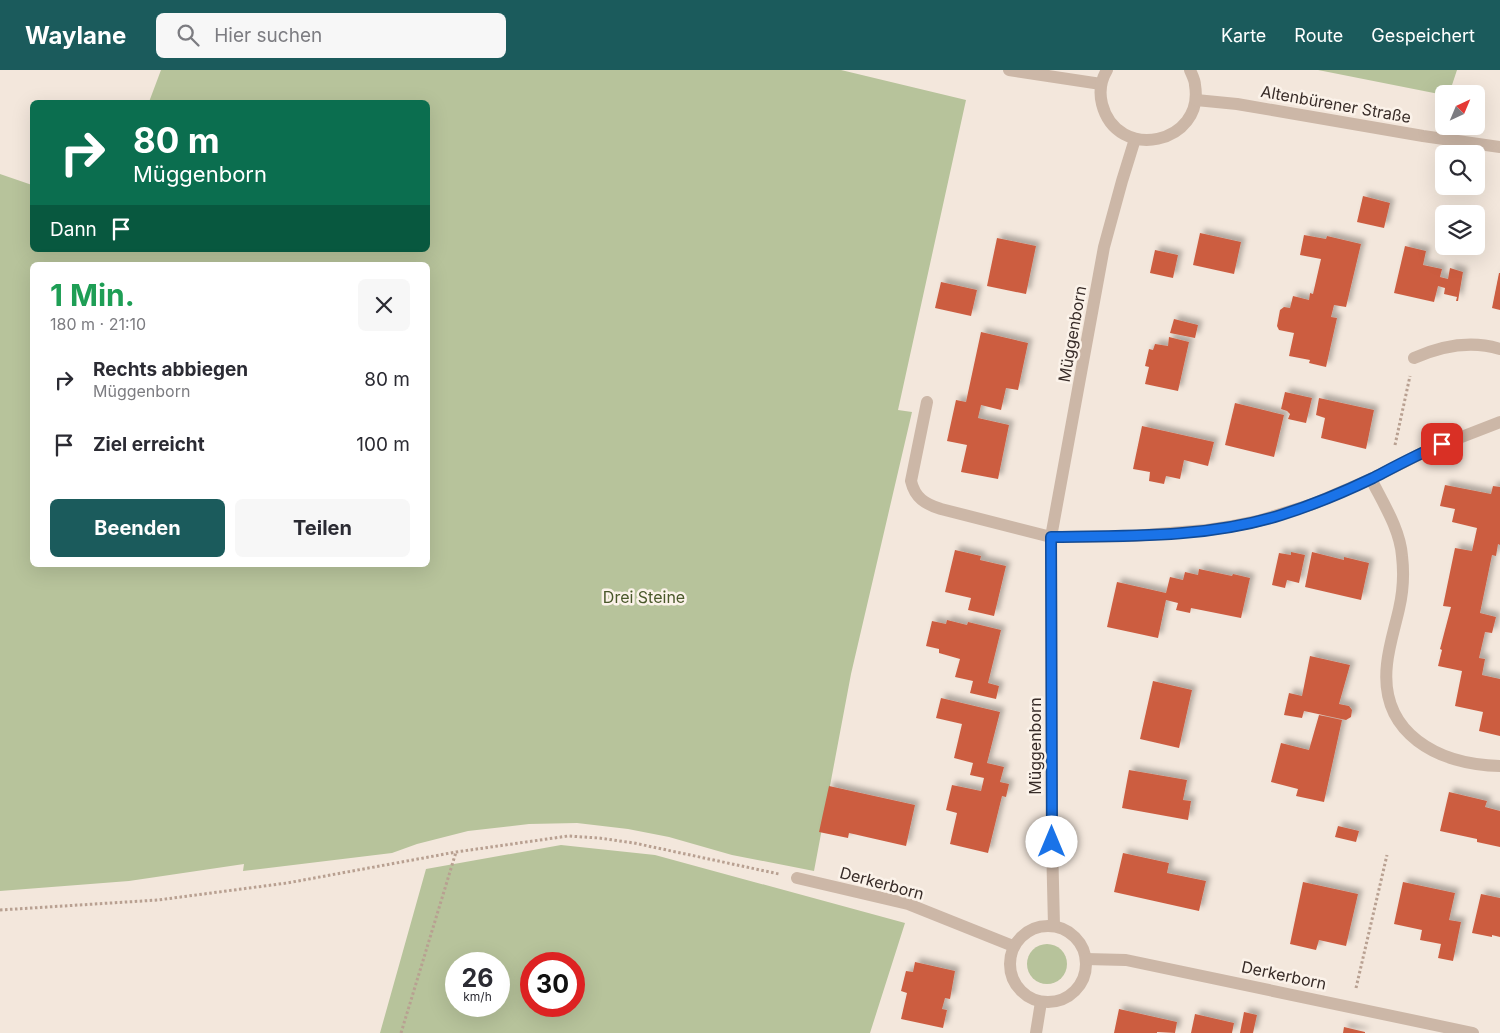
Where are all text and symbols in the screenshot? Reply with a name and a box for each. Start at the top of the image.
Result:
search box [156,13,506,58]
text: Waylane [25,21,126,50]
icon: search [174,21,202,49]
text: Hier suchen [214,24,322,47]
text: Karte [1221,25,1266,46]
text: Route [1294,25,1343,46]
text: Gespeichert [1371,25,1475,46]
street label: Altenbürener Straße [1259,81,1413,127]
north arrow [1435,85,1485,135]
map controls [1435,85,1485,255]
text: 80 m [133,119,220,161]
icon: right [50,120,115,185]
button: search [1435,145,1485,195]
text: Müggenborn [133,161,267,187]
button: layers [1435,205,1485,255]
icon: arrive [107,215,135,243]
text: Dann [50,218,97,241]
text: 1 Min. [50,277,135,313]
button: close [358,279,410,331]
street label: Müggenborn [1054,284,1090,384]
text: 180 m · 21:10 [50,314,146,334]
text: Rechts abbiegen [93,358,248,381]
icon: right [50,366,78,394]
text: 80 m [364,368,410,391]
text: Müggenborn [93,381,190,401]
pin [1421,423,1463,465]
icon: arrive [1428,430,1456,458]
icon: arrive [50,431,78,459]
text: Ziel erreicht [93,433,205,456]
text: 100 m [356,433,410,456]
button: Beenden [50,499,225,557]
button: Teilen [235,499,410,557]
park label: Drei Steine [603,587,685,607]
street label: Müggenborn [1025,697,1045,795]
position arrow [1025,815,1077,867]
street label: Derkerborn [838,862,926,904]
speed limit sign: 30 [520,952,585,1017]
street label: Derkerborn [1240,956,1328,994]
text: 26 [462,963,493,993]
text: km/h [463,989,492,1004]

